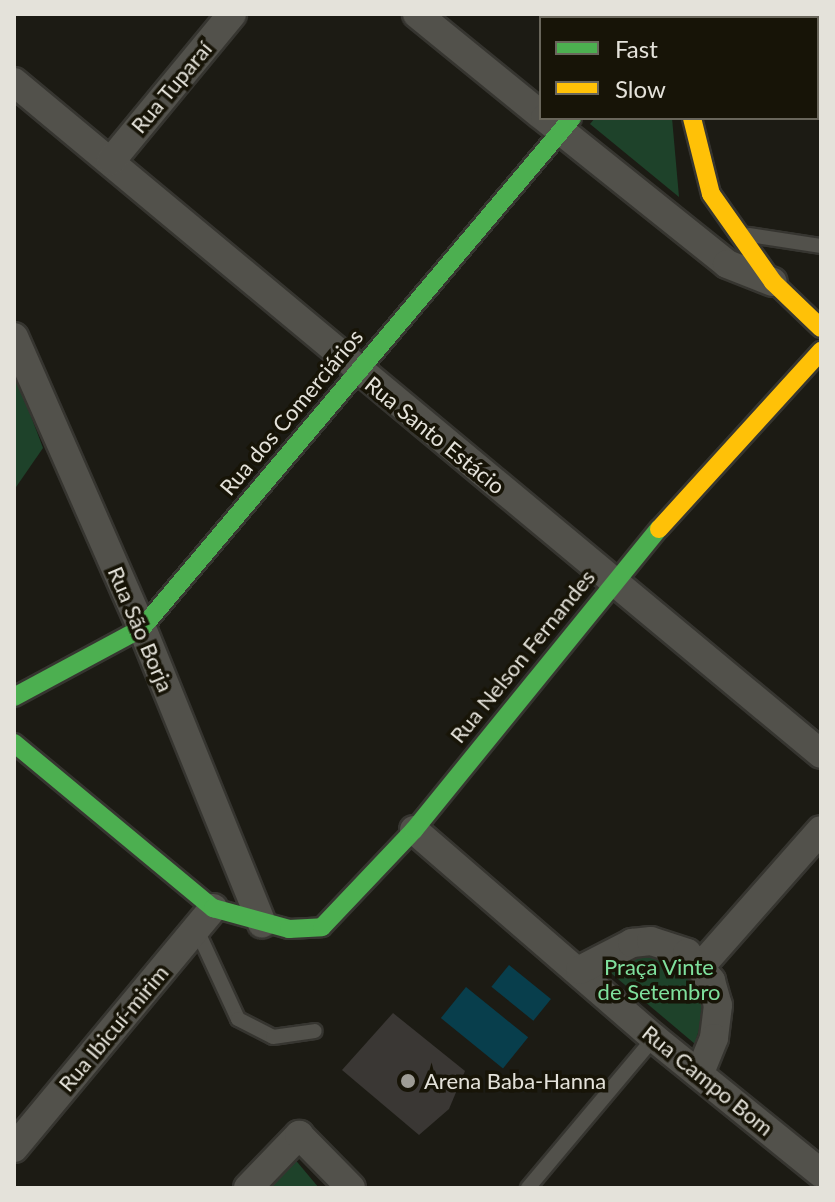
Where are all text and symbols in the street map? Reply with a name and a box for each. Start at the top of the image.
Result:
legend [539,16,819,120]
text: Fast [615,34,658,63]
street label: Rua Tuparaí [125,35,217,139]
text: Slow [615,74,666,103]
street label: Rua dos Comerciários [214,324,368,500]
street label: Rua Santo Estácio [360,371,510,499]
street label: Rua São Borja [103,562,179,696]
street label: Rua Nelson Fernandes [444,564,600,748]
park label: Praça Vinte de Setembro [598,953,720,1004]
street label: Rua Ibicuí-mirim [53,959,173,1097]
street label: Rua Campo Bom [637,1019,779,1141]
place label: Arena Baba-Hanna [424,1068,606,1094]
marker: Arena Baba-Hanna [399,1072,417,1090]

